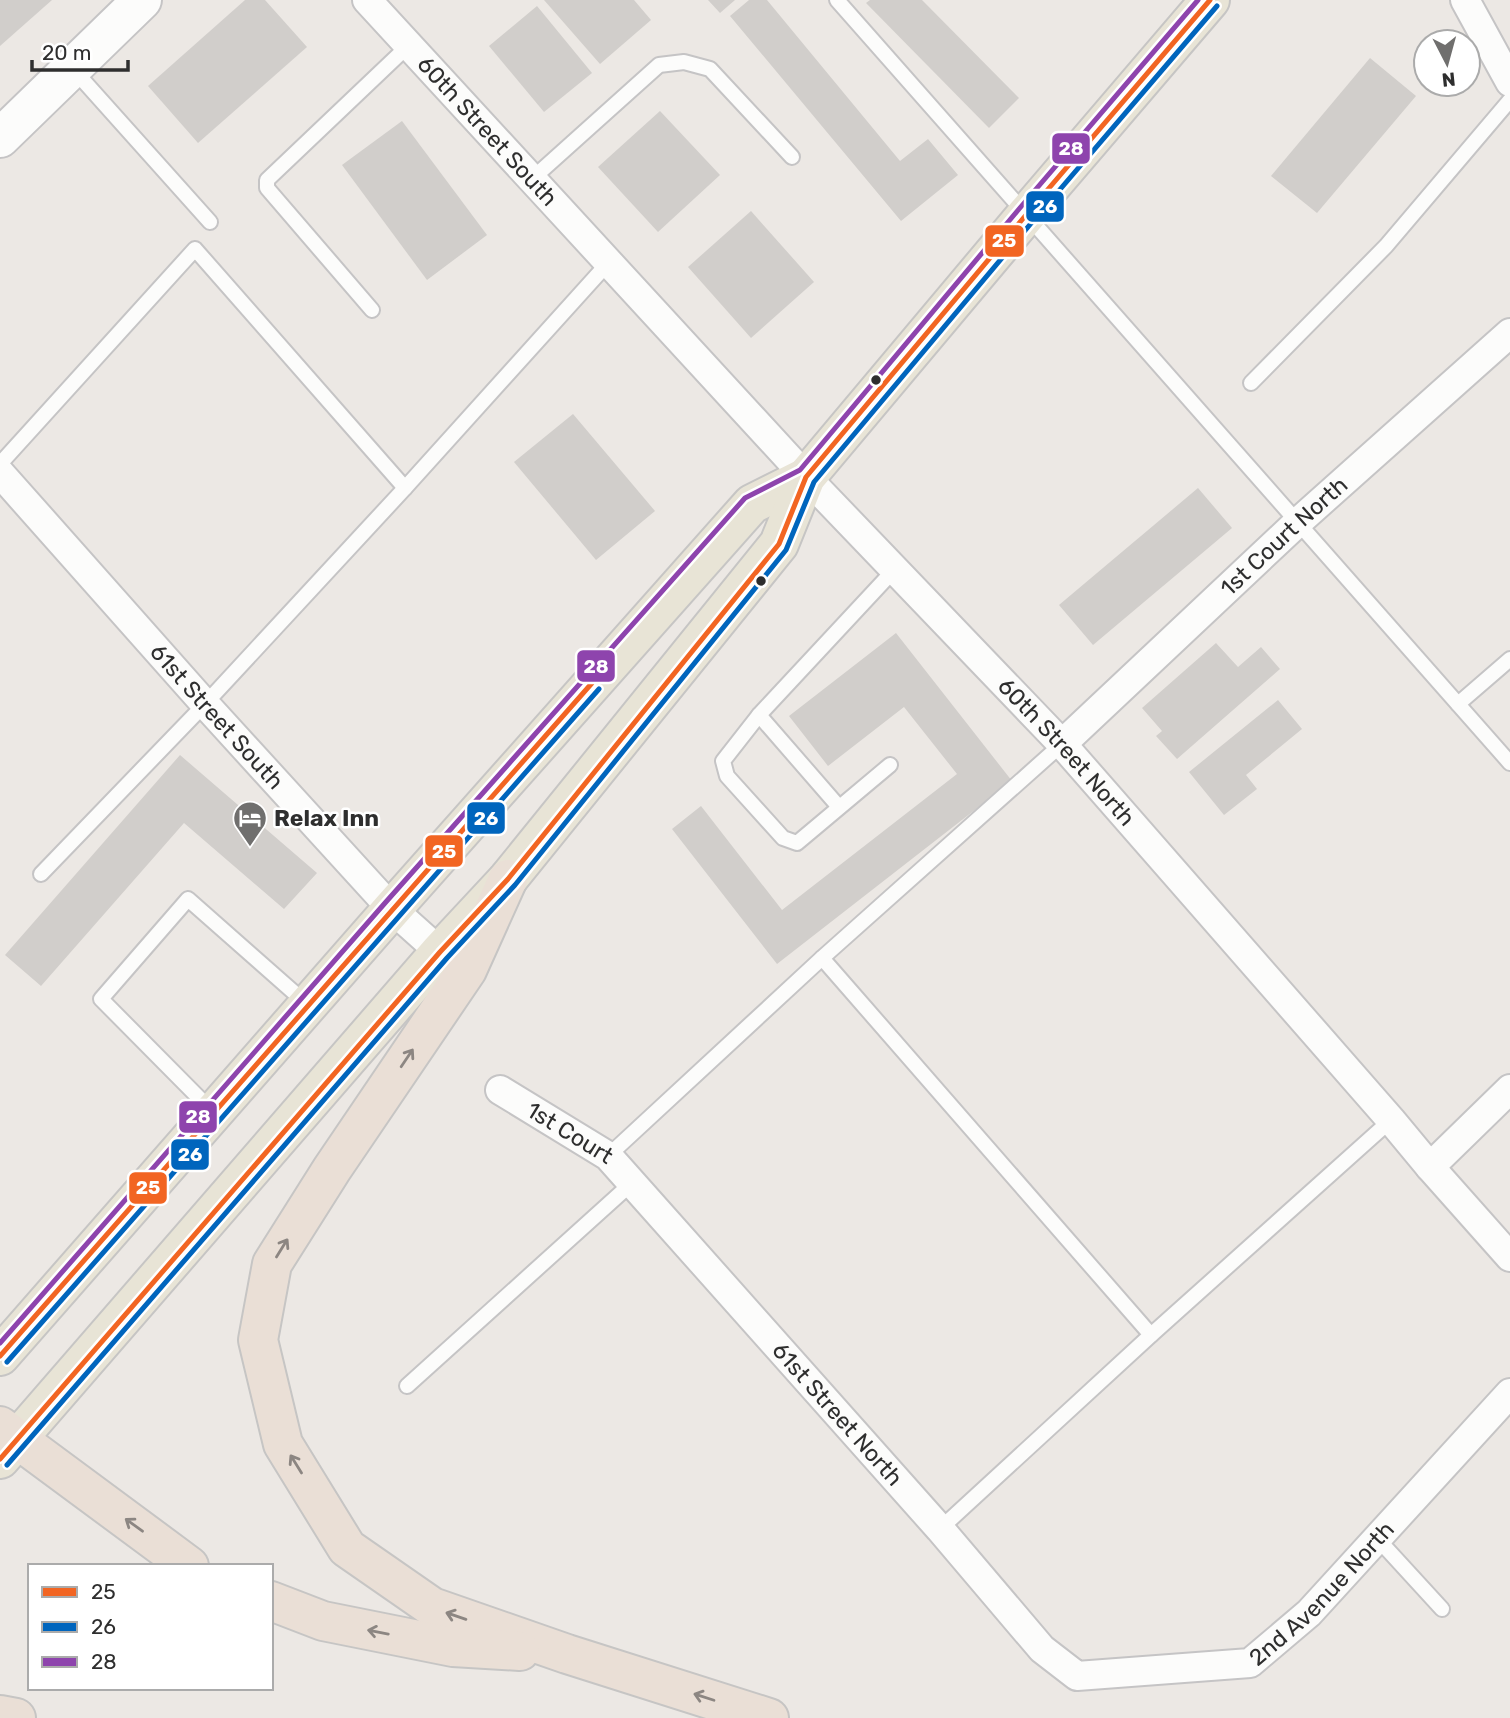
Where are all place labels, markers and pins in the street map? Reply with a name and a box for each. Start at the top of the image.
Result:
unlabelled marker [869,373,883,387]
unlabelled marker [754,574,768,588]
hotel icon: Relax Inn [231,799,269,848]
place label: Relax Inn [274,804,379,832]

